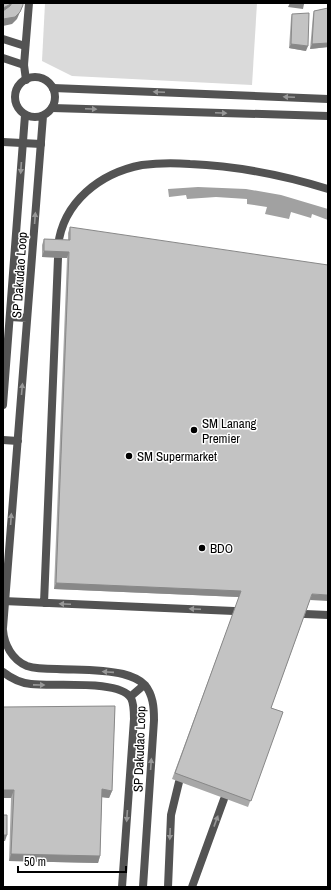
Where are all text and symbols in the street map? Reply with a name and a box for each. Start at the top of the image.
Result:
one-way arrow [152,89,165,95]
one-way arrow [283,94,295,101]
one-way arrow [85,106,98,112]
one-way arrow [215,109,227,116]
one-way arrow [18,162,25,174]
one-way arrow [32,212,39,224]
street label: SP Dakudao Loop [8,231,31,319]
one-way arrow [18,383,25,396]
place label: SM Lanang Premier [202,415,257,447]
marker: SM Lanang Premier [189,425,199,435]
place label: SM Supermarket [137,448,217,465]
marker: SM Supermarket [124,451,134,461]
one-way arrow [8,513,15,525]
place label: BDO [210,540,233,557]
marker: BDO [197,543,207,553]
one-way arrow [59,600,71,607]
one-way arrow [189,606,201,613]
one-way arrow [102,668,114,675]
one-way arrow [33,681,45,688]
street label: SP Dakudao Loop [129,706,150,792]
one-way arrow [148,758,155,770]
one-way arrow [124,810,131,822]
one-way arrow [213,815,219,827]
one-way arrow [167,828,173,841]
scale bar [18,848,126,874]
text: 50 m [24,854,46,870]

